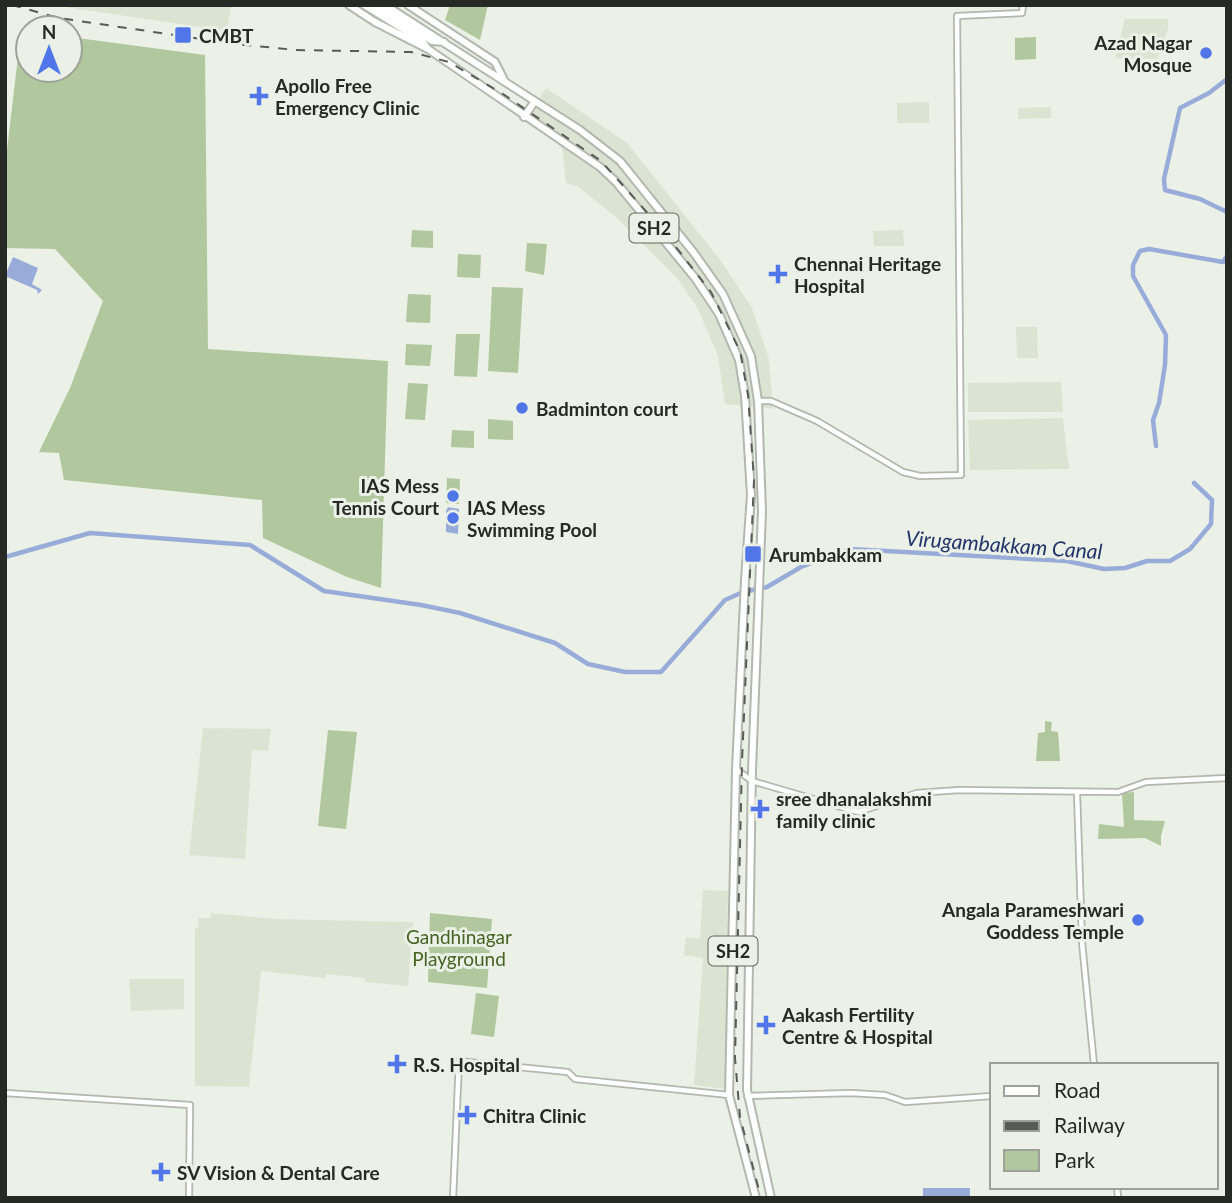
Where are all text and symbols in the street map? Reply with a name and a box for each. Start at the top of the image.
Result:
north arrow [14,14,84,84]
text: N [42,20,56,43]
place label: CMBT [199,24,254,47]
marker: CMBT [173,25,193,45]
place label: Azad Nagar Mosque [1093,31,1193,76]
marker: Azad Nagar Mosque [1198,45,1214,61]
place label: Apollo Free Emergency Clinic [274,74,420,119]
marker: Apollo Free Emergency Clinic [249,86,269,106]
road number: SH2 [630,213,678,242]
place label: Chennai Heritage Hospital [794,252,941,297]
marker: Chennai Heritage Hospital [768,264,788,284]
place label: Badminton court [536,397,678,420]
marker: Badminton court [514,400,530,416]
place label: IAS Mess Tennis Court [332,474,439,519]
marker: IAS Mess Tennis Court [445,488,461,504]
place label: IAS Mess Swimming Pool [467,496,597,541]
marker: IAS Mess Swimming Pool [445,510,461,526]
water label: Virugambakkam Canal [905,525,1103,563]
place label: Arumbakkam [768,543,882,566]
marker: Arumbakkam [743,544,763,564]
place label: sree dhanalakshmi family clinic [776,787,932,832]
marker: sree dhanalakshmi family clinic [750,799,770,819]
place label: Angala Parameshwari Goddess Temple [941,898,1124,943]
marker: Angala Parameshwari Goddess Temple [1130,912,1146,928]
park label: Gandhinagar Playground [406,925,512,970]
road number: SH2 [708,936,758,966]
place label: Aakash Fertility Centre & Hospital [781,1003,933,1048]
marker: Aakash Fertility Centre & Hospital [756,1015,776,1035]
place label: R.S. Hospital [413,1053,520,1076]
marker: R.S. Hospital [387,1054,407,1074]
legend [990,1063,1218,1189]
text: Road [1054,1077,1101,1102]
place label: Chitra Clinic [483,1104,586,1127]
marker: Chitra Clinic [457,1105,477,1125]
text: Railway [1054,1112,1125,1137]
text: Park [1054,1147,1095,1172]
place label: SV Vision & Dental Care [177,1161,380,1184]
marker: SV Vision & Dental Care [151,1162,171,1182]

